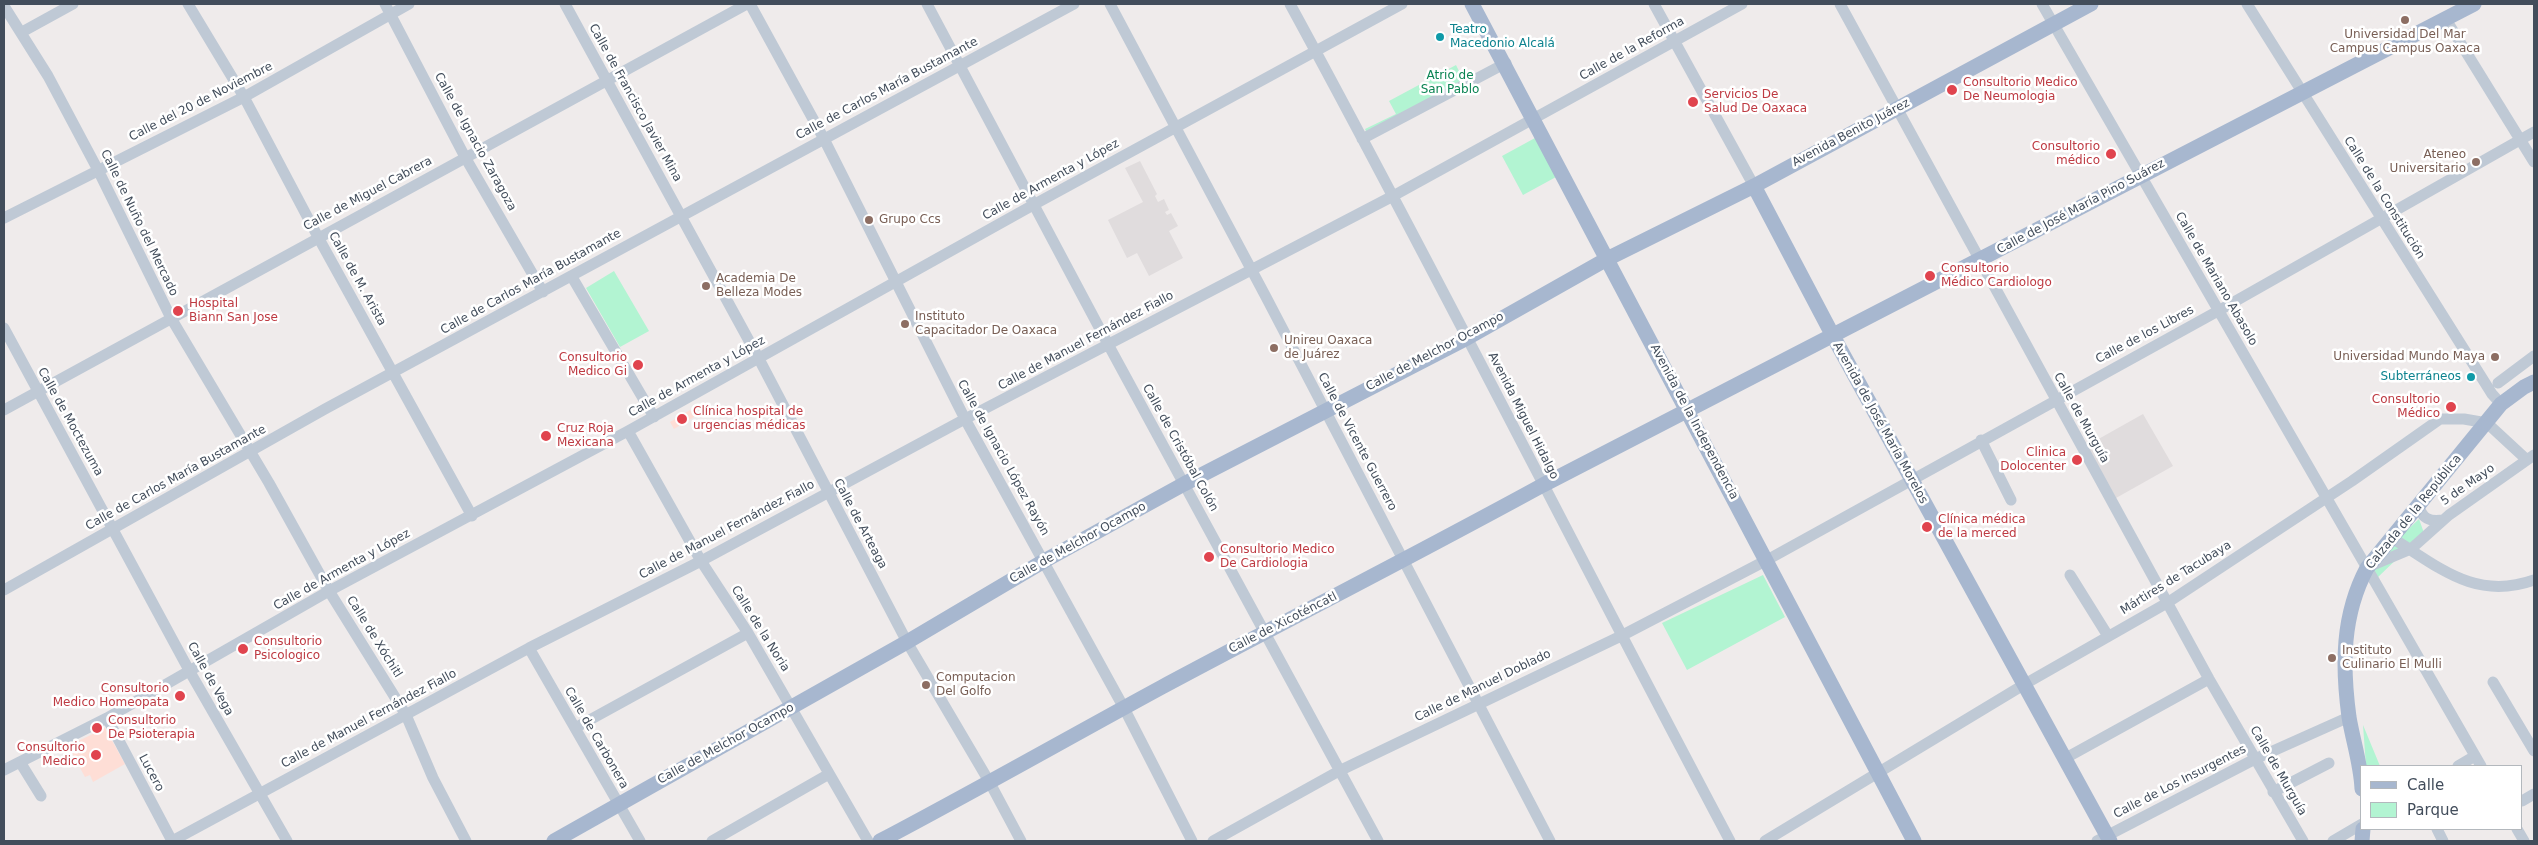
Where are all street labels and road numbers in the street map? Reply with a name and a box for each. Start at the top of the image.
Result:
street label: Calle de la Reforma [1577,14,1687,84]
street label: Calle de Francisco Javier Mina [585,22,685,184]
street label: Calle de Carlos María Bustamante [794,35,980,143]
street label: Calle del 20 de Noviembre [127,59,275,145]
street label: Calle de Ignacio Zaragoza [431,70,519,214]
street label: Avenida Benito Juárez [1790,96,1912,170]
street label: Calle de la Constitución [2340,134,2428,262]
street label: Calle de Armenta y López [980,136,1122,224]
street label: Calle de Nuño del Mercado [97,147,181,299]
street label: Calle de Miguel Cabrera [301,154,435,234]
street label: Calle de José María Pino Suárez [1995,157,2167,257]
street label: Calle de Mariano Abasolo [2172,210,2260,348]
street label: Calle de Carlos María Bustamante [438,226,624,338]
street label: Calle de M. Arista [325,230,389,328]
street label: Calle de Manuel Fernández Fiallo [996,288,1176,394]
street label: Calle de los Libres [2093,303,2197,367]
street label: Calle de Melchor Ocampo [1364,310,1506,394]
street label: Calle de Armenta y López [626,333,768,421]
street label: Avenida de José María Morelos [1829,340,1931,506]
street label: Avenida de la Independencia [1647,342,1741,502]
street label: Avenida Miguel Hidalgo [1485,350,1561,482]
street label: Calle de Moctezuma [34,365,106,479]
street label: Calle de Murguía [2050,370,2112,466]
street label: Calle de Vicente Guerrero [1314,371,1400,513]
street label: Calle de Ignacio López Rayón [954,378,1052,538]
street label: Calle de Cristóbal Colón [1139,382,1221,514]
street label: Calle de Carlos María Bustamante [83,422,269,534]
street label: Calzada de la República [2363,452,2465,572]
street label: 5 de Mayo [2438,461,2498,509]
street label: Calle de Arteaga [830,476,890,572]
street label: Calle de Manuel Fernández Fiallo [637,477,817,583]
street label: Calle de Melchor Ocampo [1007,499,1149,587]
street label: Calle de Armenta y López [271,526,413,614]
street label: Mártires de Tacubaya [2118,538,2234,618]
street label: Calle de la Noria [728,583,792,675]
street label: Calle de Xicoténcatl [1226,589,1340,657]
street label: Calle de Xóchitl [343,594,405,680]
street label: Calle de Vega [184,640,236,718]
street label: Calle de Manuel Doblado [1413,647,1553,725]
street label: Calle de Manuel Fernández Fiallo [279,666,459,772]
street label: Calle de Carbonera [561,684,631,792]
street label: Calle de Melchor Ocampo [655,700,797,788]
street label: Calle de Murguía [2247,724,2309,818]
street label: Calle de Los Insurgentes [2111,742,2249,822]
street label: Lucero [135,752,167,794]

